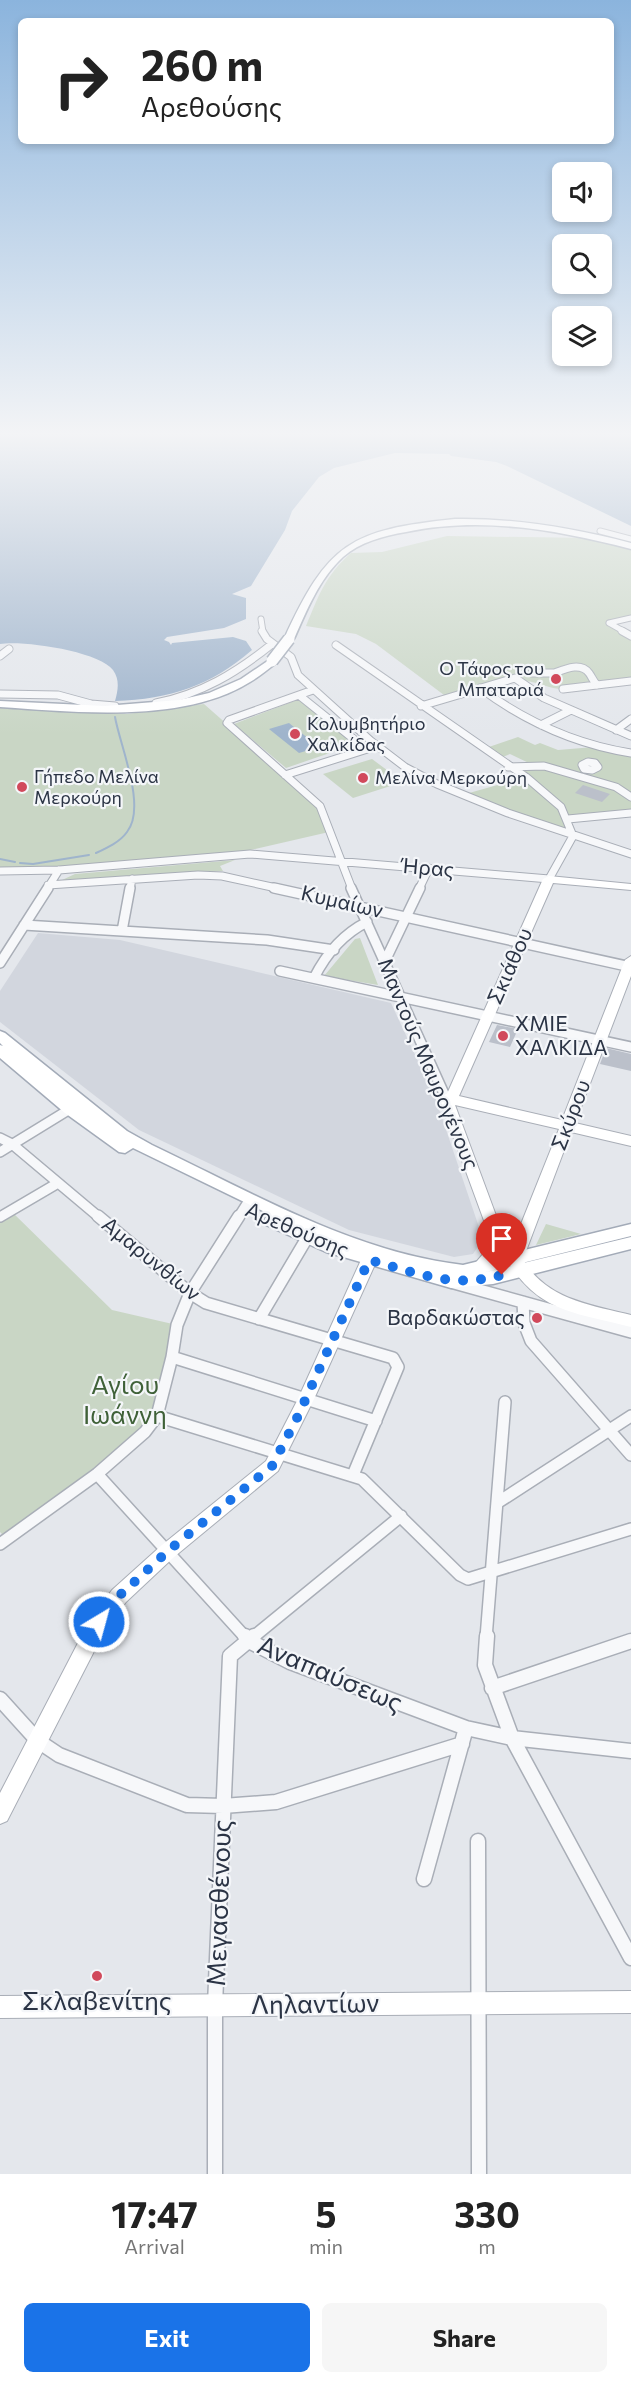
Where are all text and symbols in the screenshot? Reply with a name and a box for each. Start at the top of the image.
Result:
text: 260 m [141,38,263,90]
icon: right [42,42,120,120]
text: Αρεθούσης [141,90,282,123]
map controls [552,162,612,366]
button: sound [552,162,612,222]
button: search [552,234,612,294]
button: layers [552,306,612,366]
place label: Ο Τάφος του Μπαταριά [439,657,544,700]
marker: Ο Τάφος του Μπαταριά [549,672,563,686]
place label: Κολυμβητήριο Χαλκίδας [307,712,426,755]
marker: Κολυμβητήριο Χαλκίδας [288,727,302,741]
place label: Γήπεδο Μελίνα Μερκούρη [34,765,159,808]
place label: Μελίνα Μερκούρη [375,766,527,788]
marker: Μελίνα Μερκούρη [356,771,370,785]
marker: Γήπεδο Μελίνα Μερκούρη [15,780,29,794]
street label: Ήρας [399,852,455,881]
street label: Κυμαίων [299,879,386,922]
street label: Σκιάθου [481,923,537,1007]
street label: Μαντούς Μαυρογένους [373,954,485,1173]
place label: ΧΜΙΕ ΧΑΛΚΙΔΑ [515,1010,608,1059]
marker: ΧΜΙΕ ΧΑΛΚΙΔΑ [496,1029,510,1043]
street label: Σκύρου [545,1076,594,1153]
street label: Αρεθούσης [242,1196,353,1262]
street label: Αμαρυνθίων [98,1211,206,1305]
pin [476,1213,527,1275]
icon: arrive [485,1222,518,1255]
place label: Βαρδακώστας [387,1304,525,1329]
marker: Βαρδακώστας [530,1311,544,1325]
park label: Αγίου Ιωάννη [83,1368,167,1429]
position arrow [67,1590,131,1654]
street label: Αναπαύσεως [253,1628,408,1717]
street label: Μεγασθένους [199,1819,236,1987]
marker: Σκλαβενίτης [90,1969,104,1983]
place label: Σκλαβενίτης [22,1984,172,2015]
street label: Ληλαντίων [250,1986,379,2019]
text: 17:47 [111,2191,198,2235]
text: 5 [316,2191,337,2235]
text: 330 [454,2191,520,2235]
text: Arrival [124,2234,185,2258]
text: min [309,2234,343,2258]
text: m [478,2234,496,2258]
button: Exit [24,2303,310,2372]
button: Share [322,2303,607,2372]

